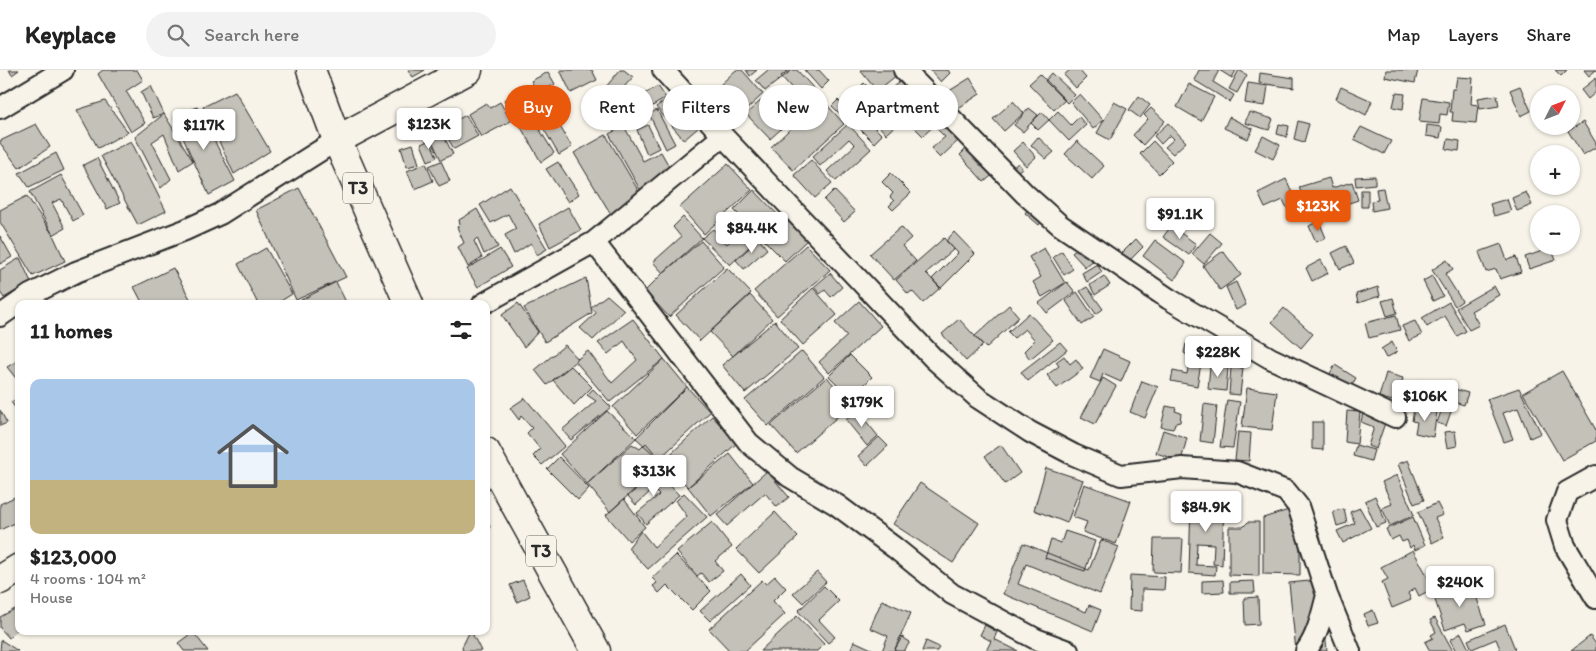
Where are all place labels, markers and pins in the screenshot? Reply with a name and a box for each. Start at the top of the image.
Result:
pin: $117K [169,108,239,151]
pin: $123K [394,108,464,150]
pin: $123K [1283,190,1353,232]
pin: $91.1K [1139,198,1221,240]
pin: $84.4K [711,212,793,254]
pin: $228K [1183,336,1253,378]
pin: $106K [1390,380,1460,422]
pin: $179K [827,386,897,428]
pin: $313K [619,454,689,497]
pin: $84.9K [1165,490,1247,533]
pin: $240K [1425,566,1495,608]

